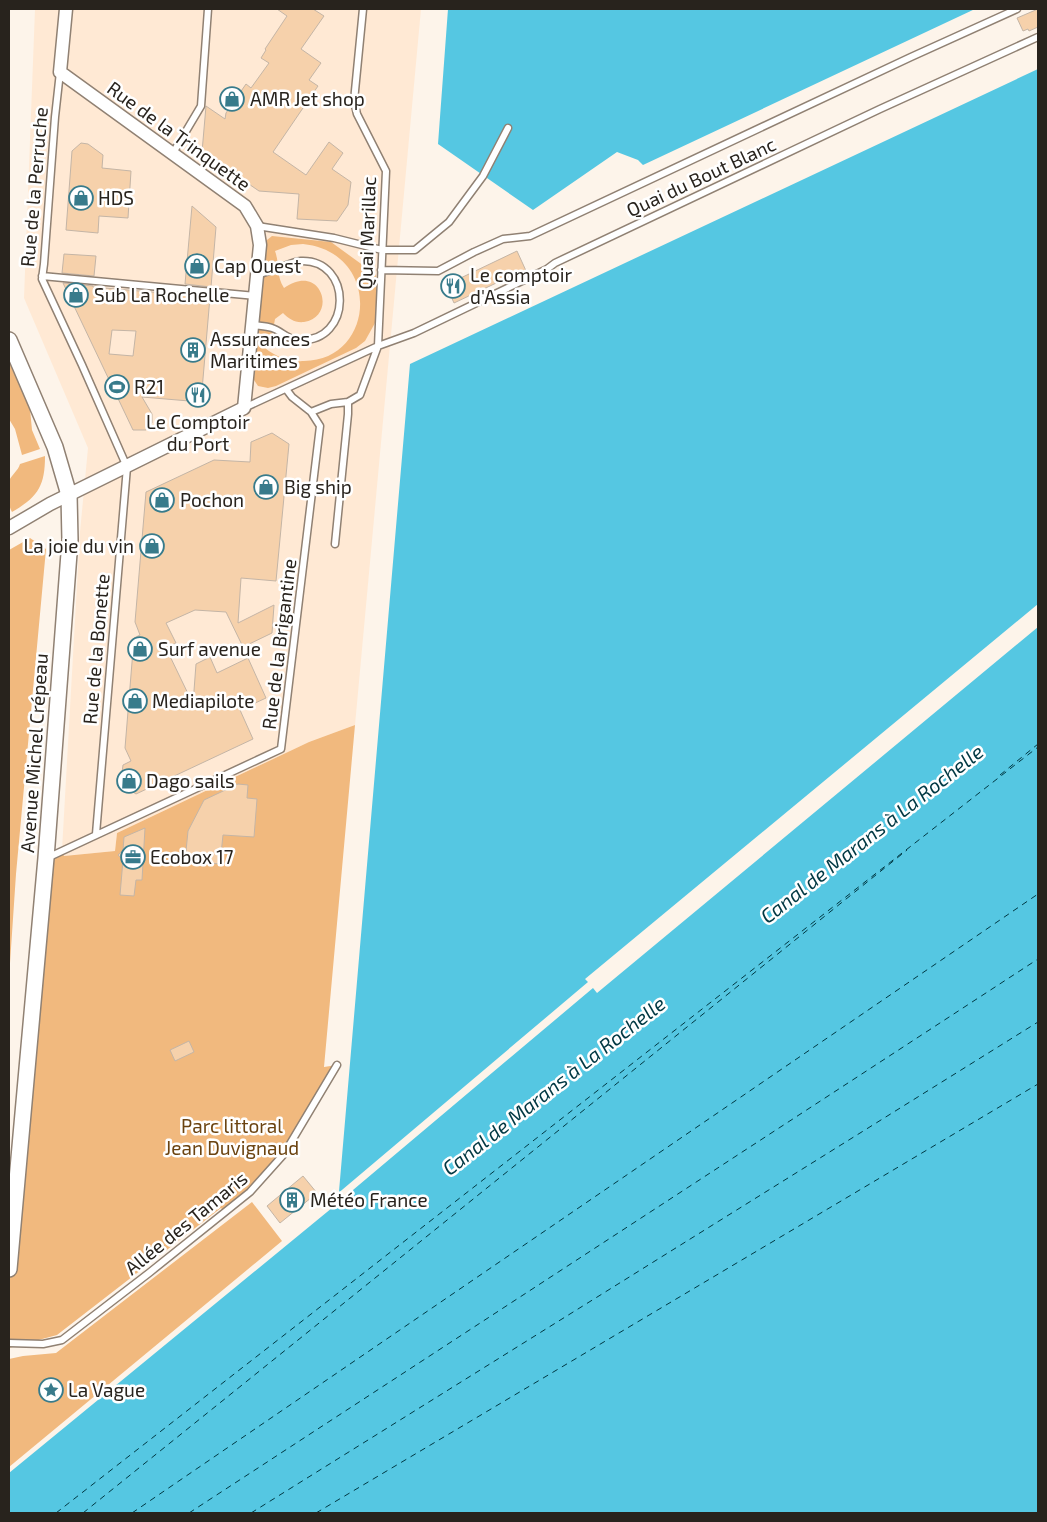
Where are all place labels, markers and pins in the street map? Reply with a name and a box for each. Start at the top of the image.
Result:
shop icon: AMR Jet shop [219,86,245,112]
place label: AMR Jet shop [250,87,365,110]
shop icon: HDS [68,185,94,211]
place label: HDS [98,186,134,209]
shop icon: Cap Ouest [184,253,210,279]
place label: Cap Ouest [214,254,301,277]
place label: Le comptoir d'Assia [470,263,572,308]
restaurant icon: Le comptoir d'Assia [440,273,466,299]
shop icon: Sub La Rochelle [63,282,89,308]
place label: Sub La Rochelle [94,283,229,306]
place label: Assurances Maritimes [210,327,310,372]
building icon: Assurances Maritimes [180,337,206,363]
sports icon: R21 [104,374,130,400]
place label: R21 [134,375,164,398]
restaurant icon: Le Comptoir du Port [185,382,211,408]
place label: Le Comptoir du Port [146,410,250,455]
shop icon: Big ship [253,474,279,500]
place label: Big ship [284,475,352,498]
shop icon: Pochon [149,487,175,513]
place label: Pochon [180,488,244,511]
shop icon: La joie du vin [139,533,165,559]
place label: La joie du vin [24,534,134,557]
shop icon: Surf avenue [127,636,153,662]
place label: Surf avenue [158,637,261,660]
shop icon: Mediapilote [122,688,148,714]
place label: Mediapilote [152,689,255,712]
shop icon: Dago sails [116,768,142,794]
place label: Dago sails [146,769,235,792]
office icon: Ecobox 17 [120,844,146,870]
place label: Ecobox 17 [150,845,234,868]
building icon: Météo France [279,1187,305,1213]
place label: Météo France [310,1188,428,1211]
place icon: La Vague [38,1377,64,1403]
place label: La Vague [68,1378,145,1401]

